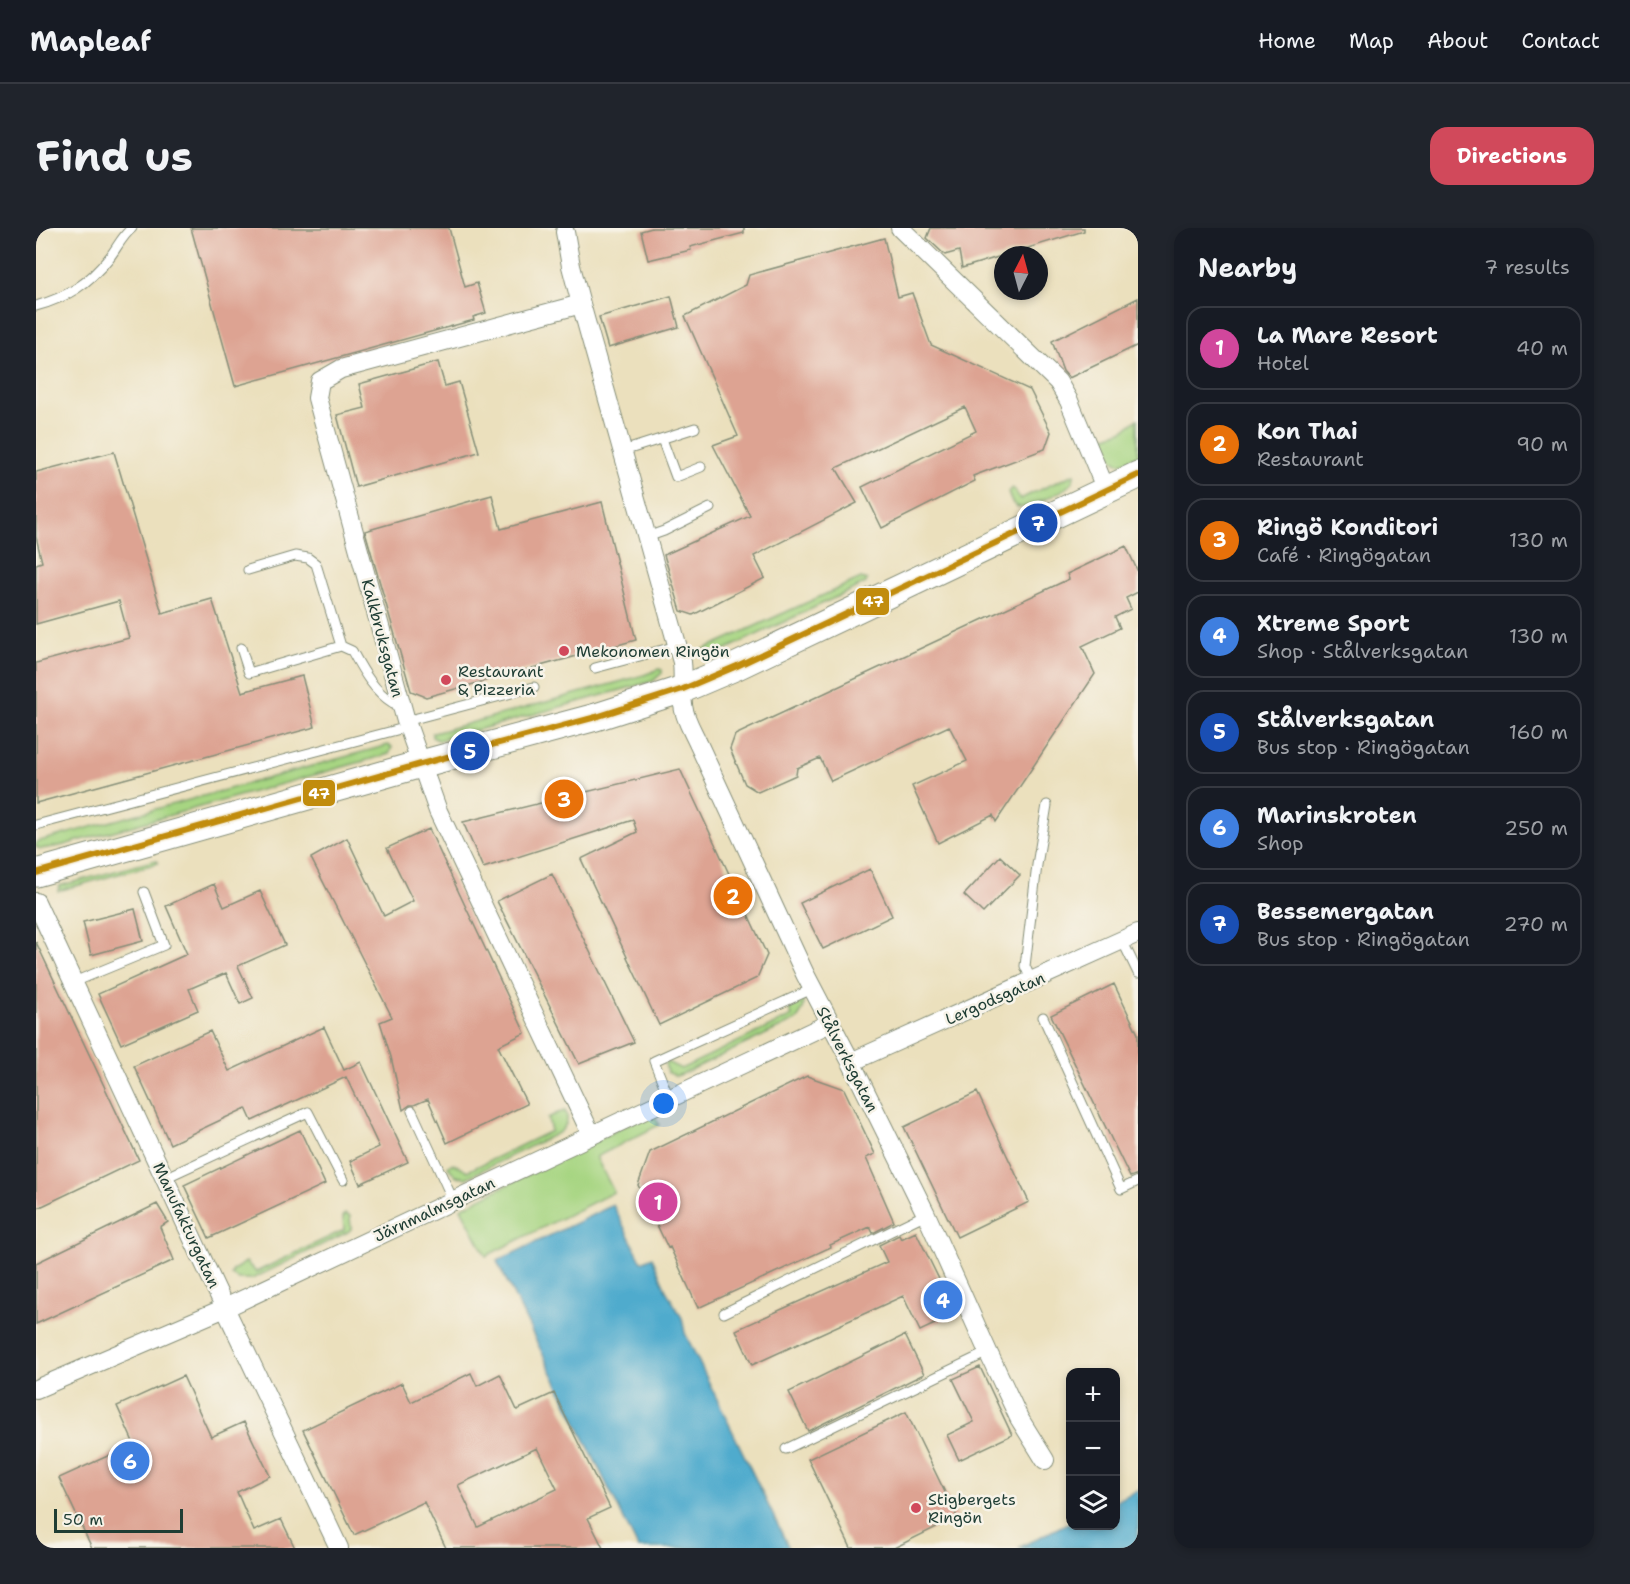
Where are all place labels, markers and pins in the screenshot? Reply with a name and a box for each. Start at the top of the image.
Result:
pin: 7 [1018,500,1058,546]
place label: Mekonomen Ringön [576,641,730,662]
marker: Mekonomen Ringön [557,644,571,658]
place label: Restaurant & Pizzeria [458,661,544,700]
marker: Restaurant & Pizzeria [439,673,453,687]
pin: 5 [450,728,490,774]
pin: 3 [544,776,584,822]
pin: 2 [714,874,752,918]
pin: 1 [638,1180,678,1224]
pin: 4 [924,1278,962,1322]
pin: 6 [110,1438,149,1484]
place label: Stigbergets Ringön [928,1489,1016,1528]
marker: Stigbergets Ringön [909,1501,923,1515]

